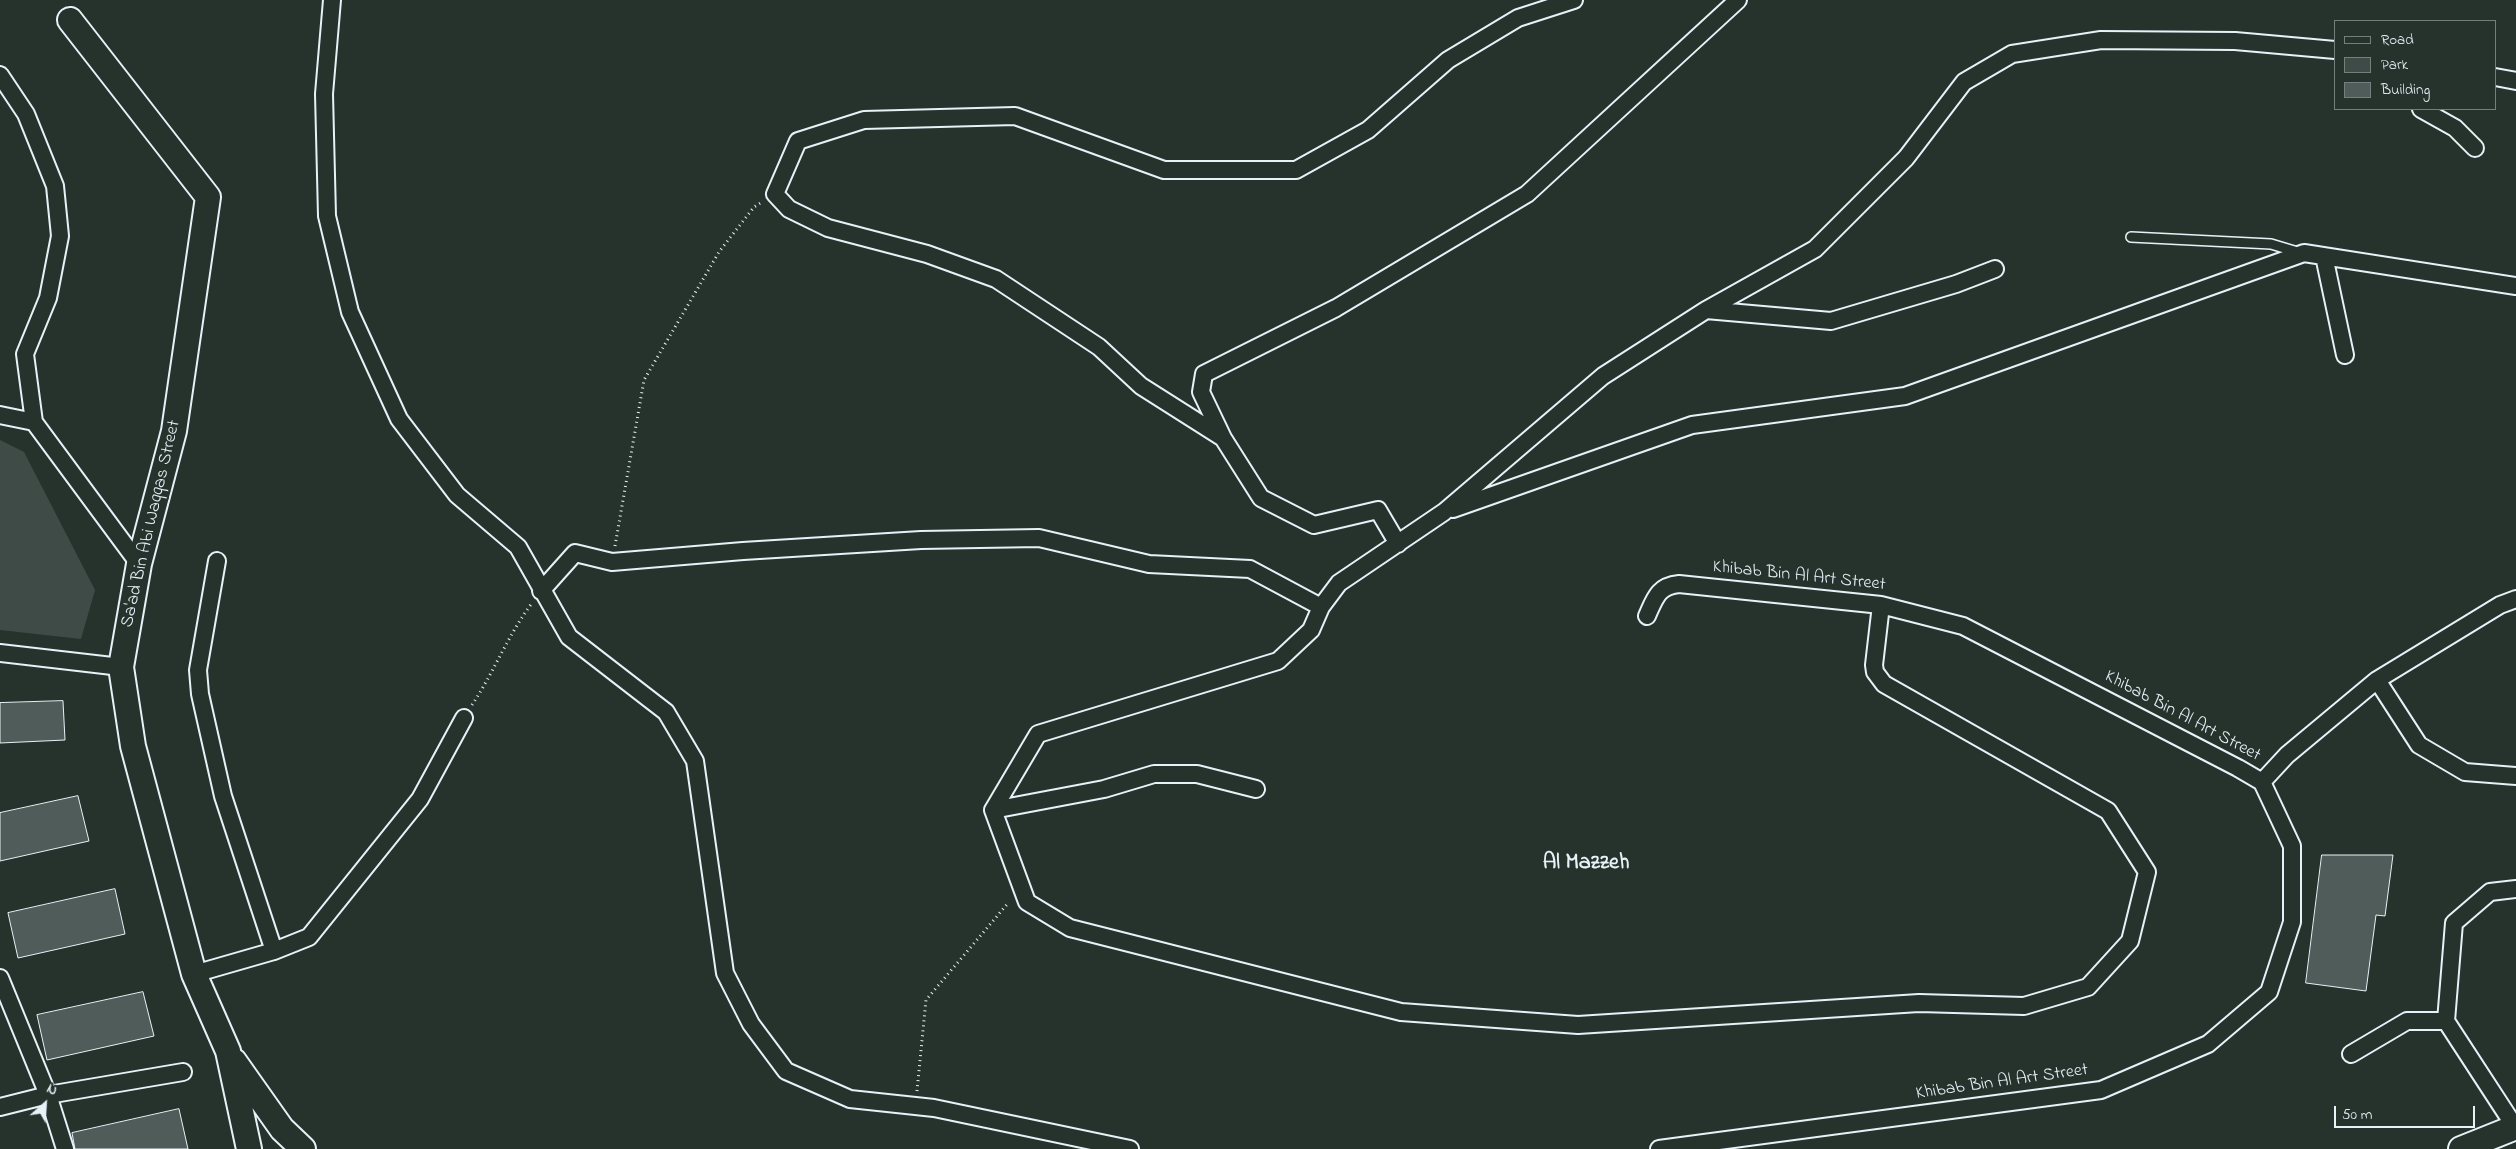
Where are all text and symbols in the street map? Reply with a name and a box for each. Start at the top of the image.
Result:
legend [2334,20,2496,110]
text: Road [2381,29,2414,51]
text: Park [2381,54,2408,76]
text: Building [2381,79,2430,101]
street label: Sa'ad Bin Abi Waqqas Street [118,418,186,630]
street label: Khibab Bin Al Art Street [1712,557,1886,597]
street label: Khibab Bin Al Art Street [2100,667,2264,767]
district label: Al Mazzeh [1543,851,1629,877]
street label: Khibab Bin Al Art Street [1915,1060,2089,1106]
north arrow [20,1079,70,1129]
text: N [43,1079,61,1102]
scale bar [2336,1096,2477,1128]
text: 50 m [2342,1104,2372,1126]

